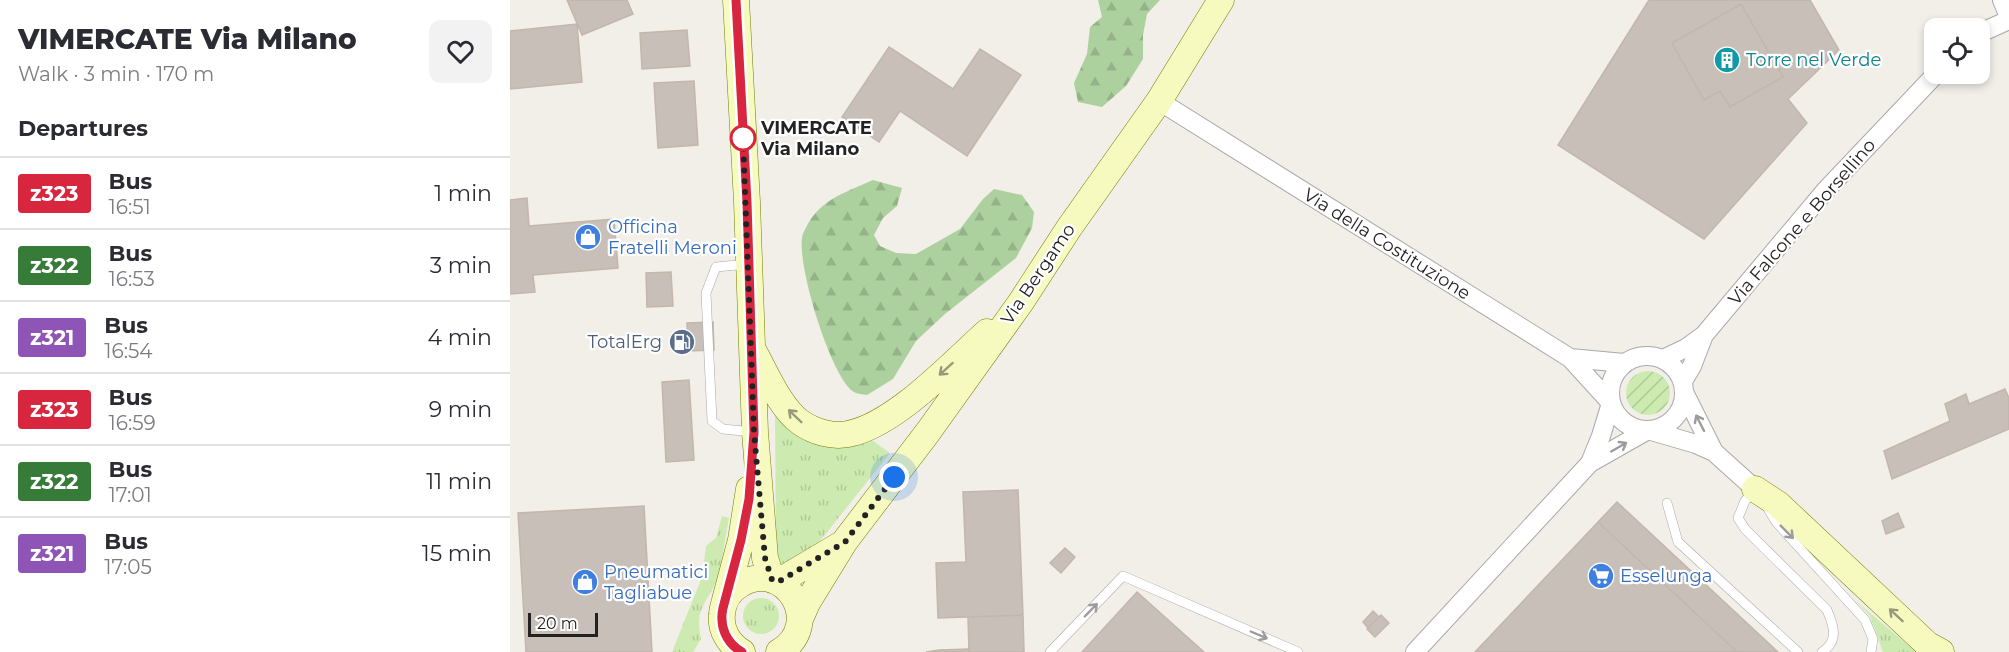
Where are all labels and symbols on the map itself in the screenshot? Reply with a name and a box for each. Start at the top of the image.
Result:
building icon: Torre nel Verde [1712,45,1742,75]
place label: Torre nel Verde [1746,49,1882,71]
place label: VIMERCATE Via Milano [760,117,872,160]
marker: VIMERCATE Via Milano [730,125,756,151]
street label: Via Falcone e Borsellino [1724,134,1880,310]
street label: Via della Costituzione [1299,184,1475,304]
place label: Officina Fratelli Meroni [608,216,737,259]
street label: Via Bergamo [996,219,1080,329]
shop icon: Officina Fratelli Meroni [573,222,603,252]
fuel station icon: TotalErg [667,327,697,357]
place label: TotalErg [588,331,662,353]
one-way arrow [939,362,954,376]
one-way arrow [788,409,803,424]
one-way arrow [1693,415,1705,433]
one-way arrow [1610,441,1627,453]
your location [879,462,909,492]
one-way arrow [1779,525,1794,540]
place label: Pneumatici Tagliabue [604,561,708,604]
supermarket icon: Esselunga [1586,561,1616,591]
place label: Esselunga [1620,565,1712,587]
shop icon: Pneumatici Tagliabue [570,567,600,597]
one-way arrow [1083,602,1098,617]
one-way arrow [1889,608,1904,622]
scale bar [528,610,598,638]
one-way arrow [1249,630,1268,641]

